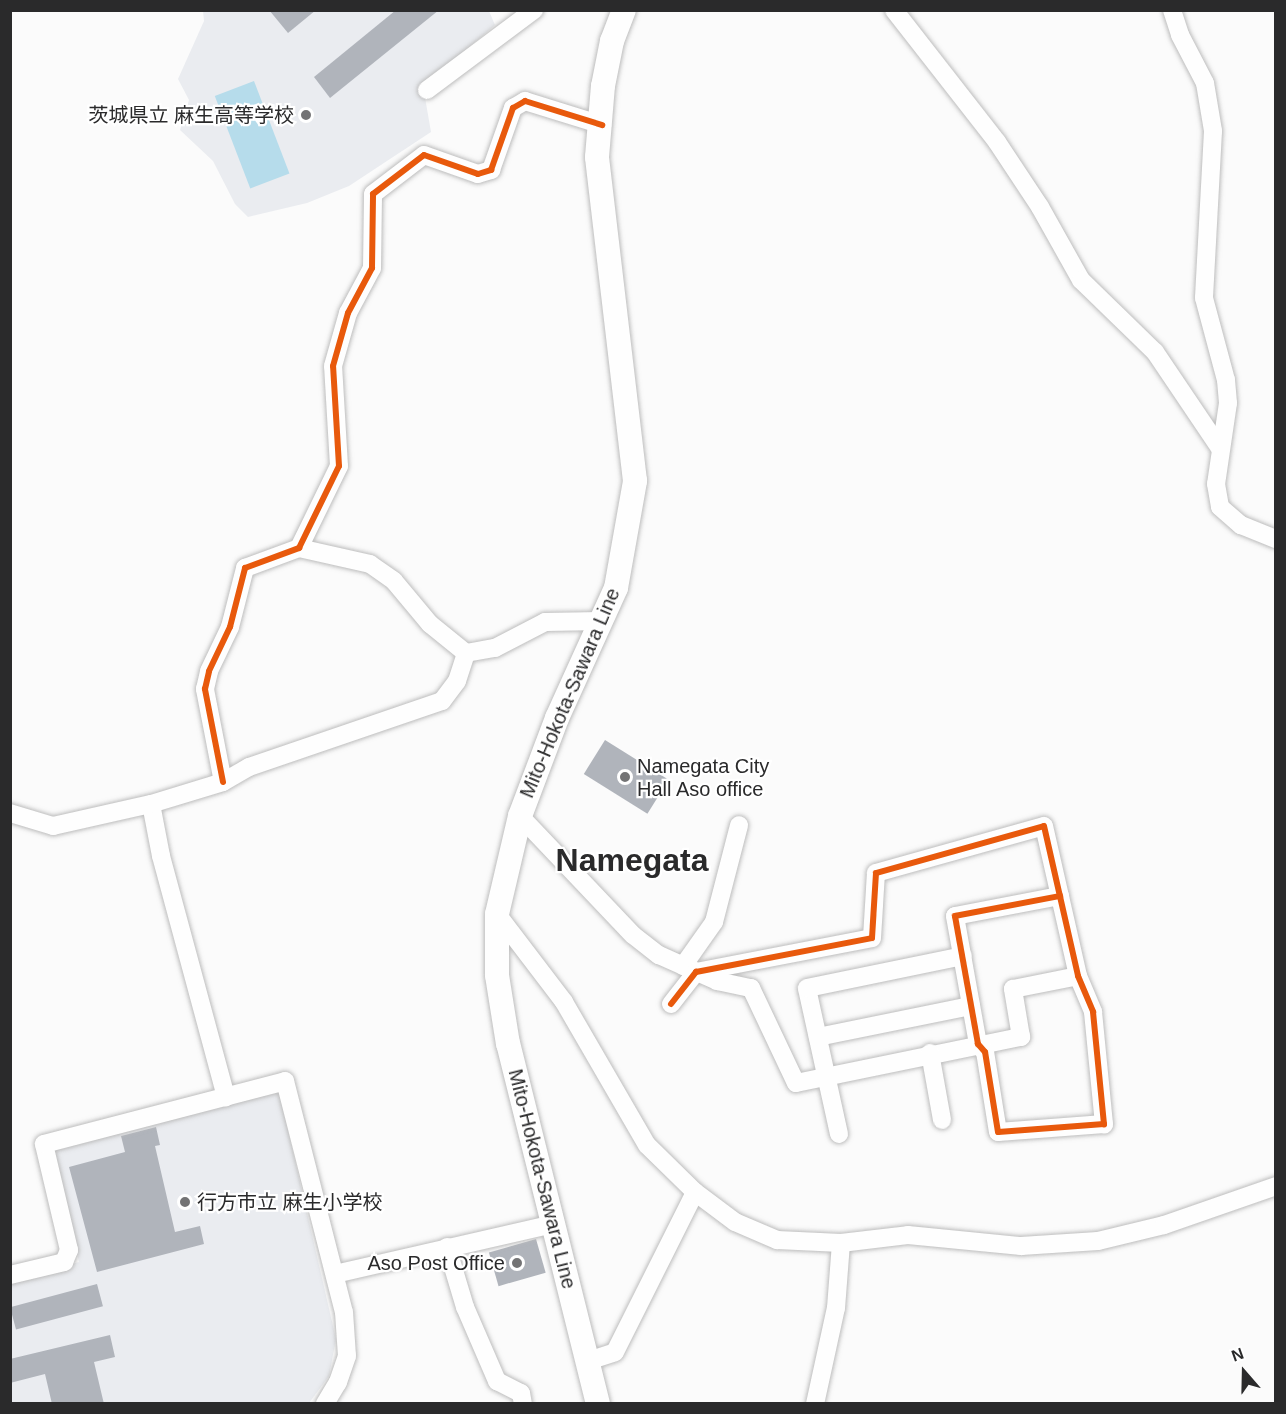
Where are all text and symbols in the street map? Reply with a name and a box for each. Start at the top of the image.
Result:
place label: 茨城県立 麻生高等学校 [88,103,294,127]
marker: 茨城県立 麻生高等学校 [299,108,313,122]
street label: Mito-Hokota-Sawara Line [515,584,625,802]
place label: Namegata City Hall Aso office [637,754,769,801]
marker: Namegata City Hall Aso office [618,770,632,784]
district label: Namegata [556,841,708,879]
street label: Mito-Hokota-Sawara Line [503,1067,581,1291]
place label: 行方市立 麻生小学校 [197,1190,383,1214]
marker: 行方市立 麻生小学校 [178,1195,192,1209]
place label: Aso Post Office [368,1251,505,1275]
marker: Aso Post Office [510,1256,524,1270]
north arrow [1214,1342,1274,1402]
text: N [1229,1345,1246,1365]

